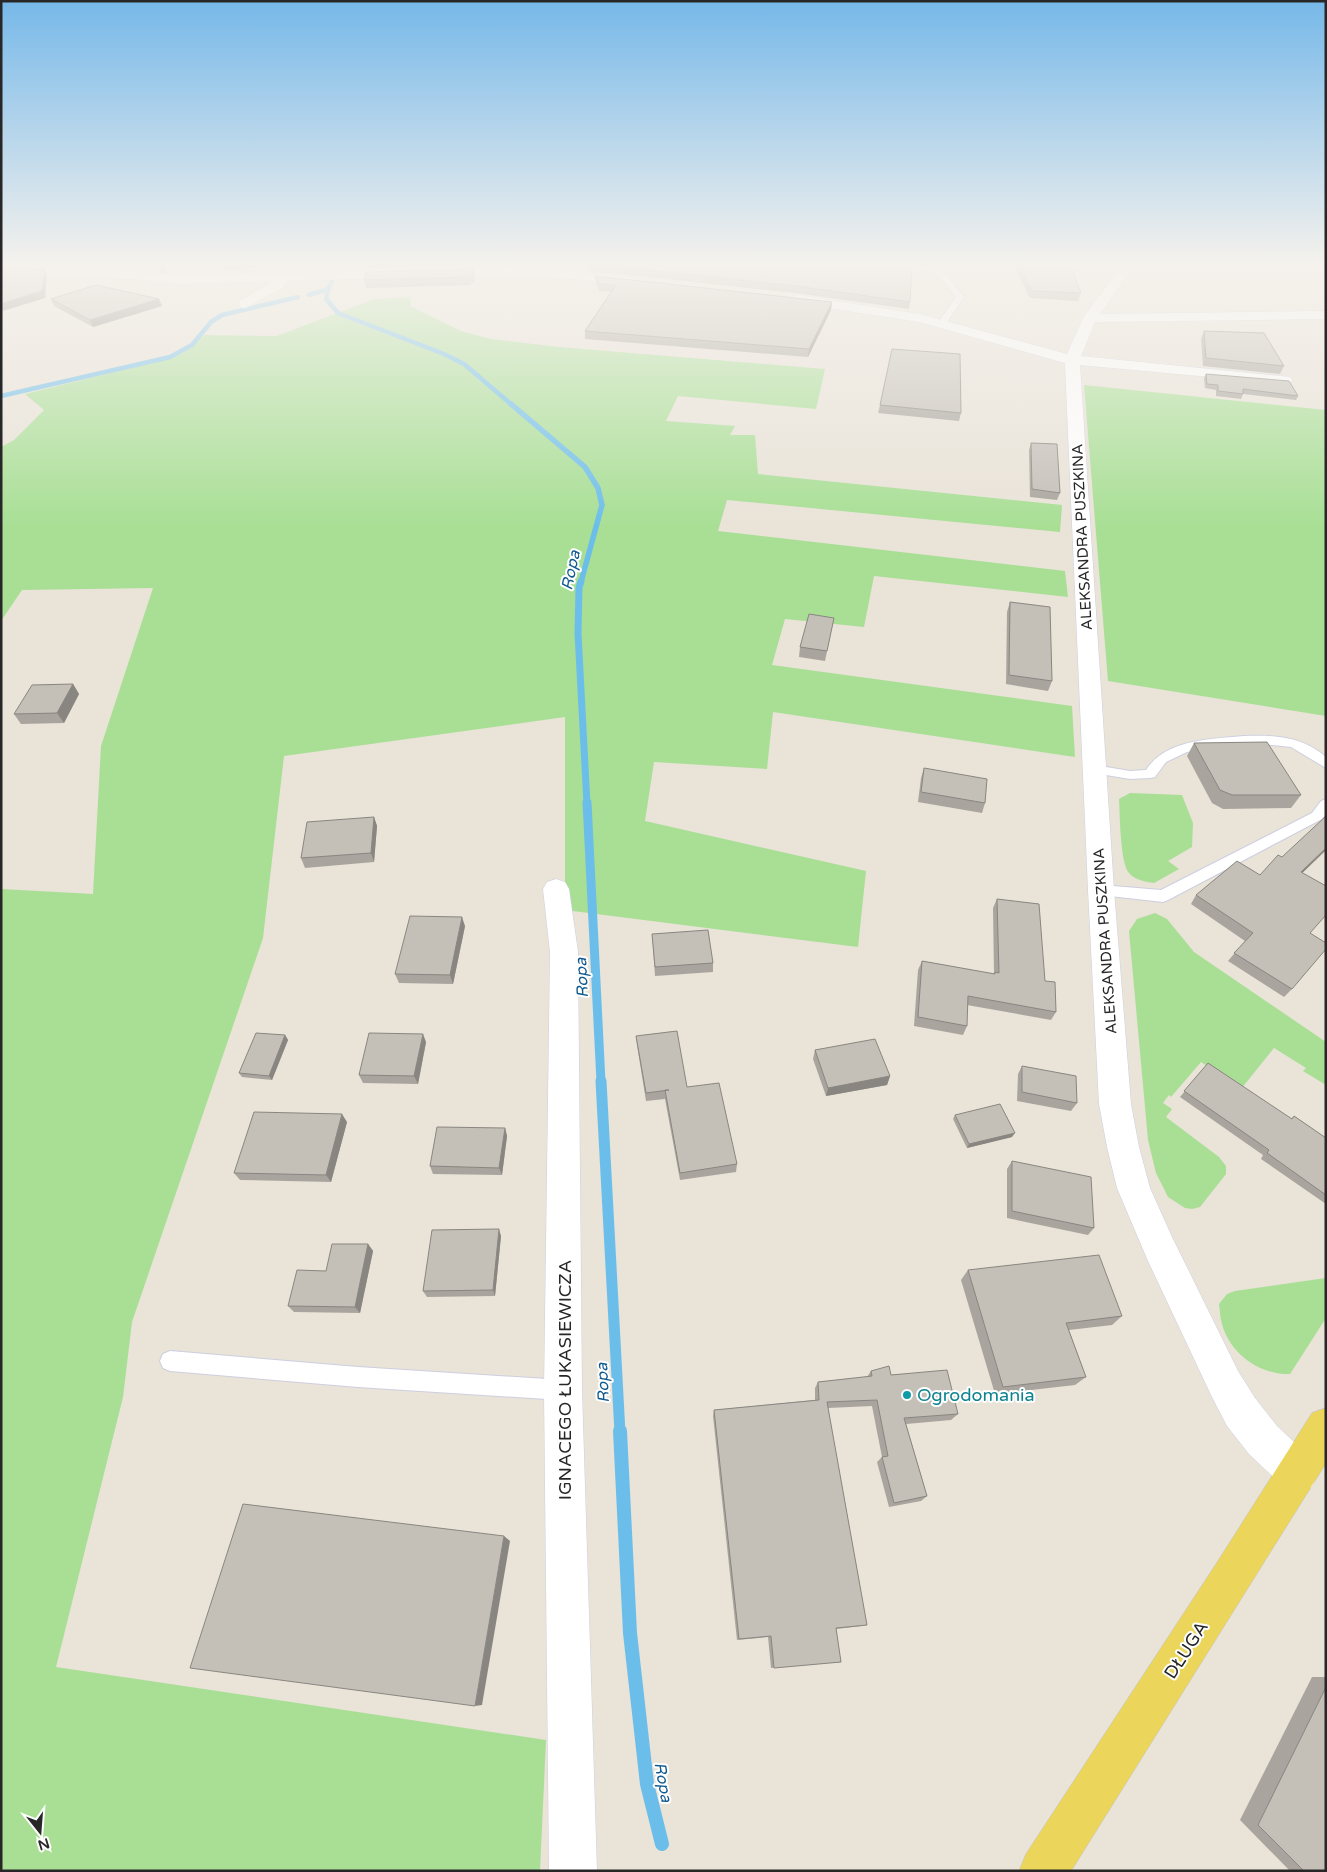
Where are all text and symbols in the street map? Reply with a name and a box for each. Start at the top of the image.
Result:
street label: ALEKSANDRA PUSZKINA [1068,443,1096,631]
water label: Ropa [557,547,585,592]
street label: ALEKSANDRA PUSZKINA [1090,847,1120,1035]
water label: Ropa [571,956,593,999]
street label: IGNACEGO ŁUKASIEWICZA [554,1260,576,1500]
water label: Ropa [592,1361,614,1404]
place label: Ogrodomania [917,1384,1035,1406]
marker: Ogrodomania [901,1389,913,1401]
street label: DŁUGA [1159,1617,1213,1683]
water label: Ropa [650,1761,677,1805]
north arrow [15,1807,65,1857]
text: N [36,1834,52,1854]

